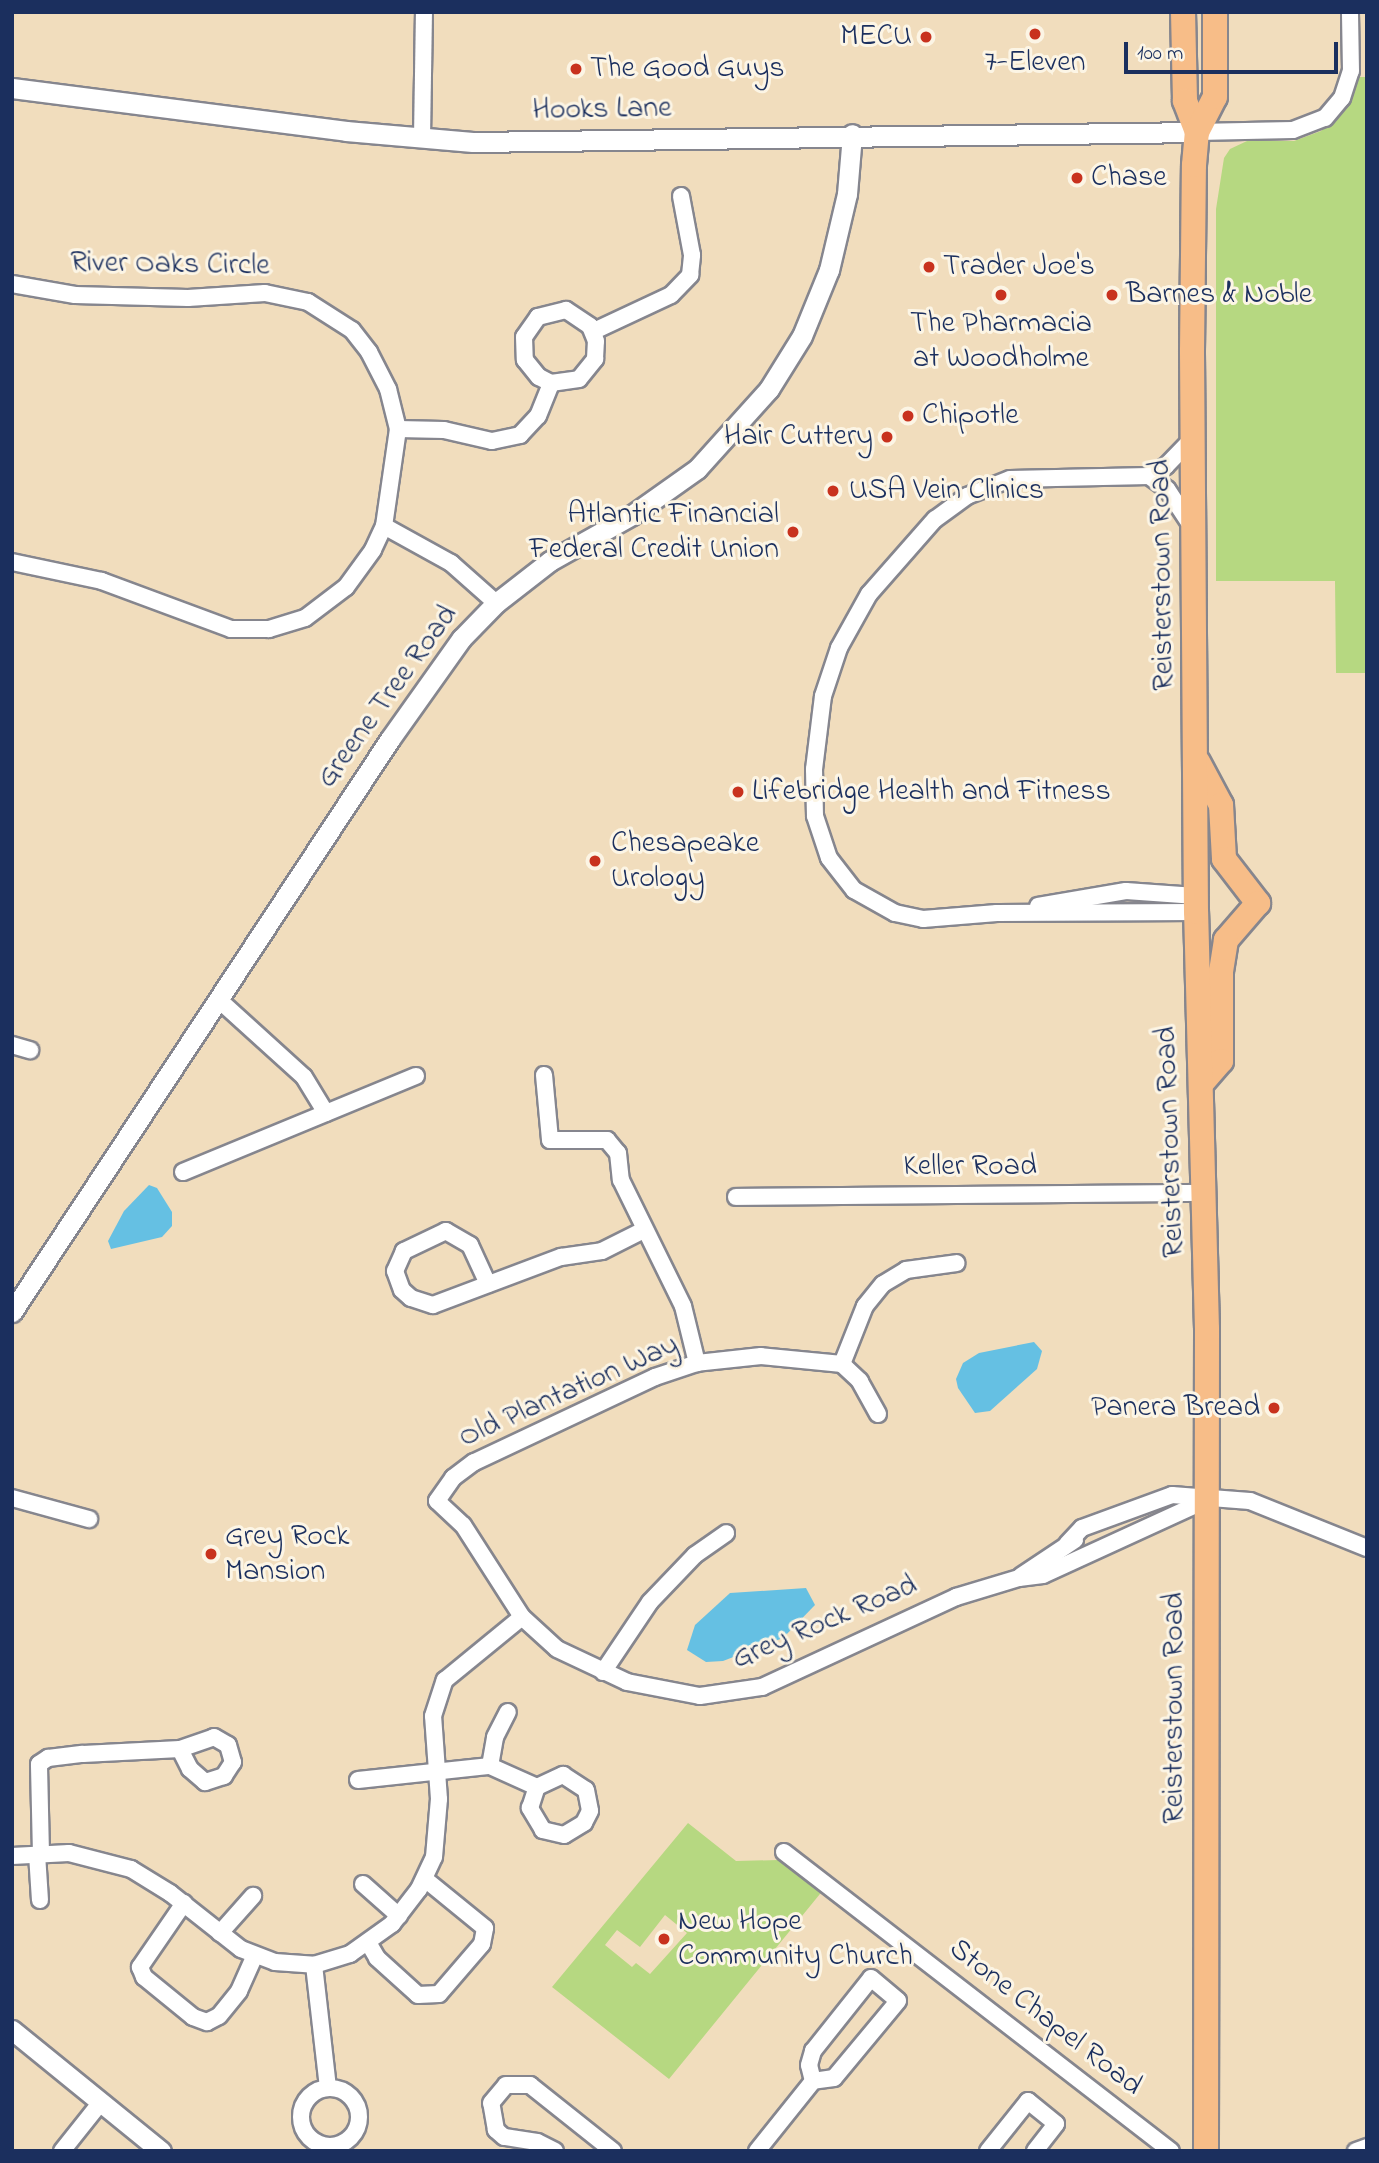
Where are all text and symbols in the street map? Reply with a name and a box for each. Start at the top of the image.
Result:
place label: MECU [840,19,912,55]
marker: 7-Eleven [1027,26,1043,42]
scale bar [1127,28,1340,72]
marker: MECU [918,29,934,45]
text: 100 m [1137,39,1183,69]
place label: 7-Eleven [985,45,1085,81]
place label: The Good Guys [590,51,785,87]
marker: The Good Guys [568,61,584,77]
street label: Hooks Lane [532,91,672,129]
place label: Chase [1091,160,1167,196]
marker: Chase [1069,170,1085,186]
street label: River Oaks Circle [70,245,270,285]
place label: Trader Joe's [943,249,1095,285]
marker: Trader Joe's [921,259,937,275]
place label: Barnes & Noble [1126,277,1312,313]
marker: The Pharmacia at Woodholme [993,287,1009,303]
marker: Barnes & Noble [1104,287,1120,303]
place label: The Pharmacia at Woodholme [910,306,1092,376]
place label: Chipotle [922,398,1019,434]
marker: Chipotle [900,408,916,424]
place label: Hair Cuttery [724,419,873,455]
marker: Hair Cuttery [879,429,895,445]
street label: Reisterstown Road [1143,459,1183,691]
place label: USA Vein Clinics [849,473,1044,509]
marker: USA Vein Clinics [823,481,843,501]
place label: Atlantic Financial Federal Credit Union [529,497,779,568]
marker: Atlantic Financial Federal Credit Union [785,524,801,540]
street label: Greene Tree Road [310,599,466,795]
place label: Lifebridge Health and Fitness [752,774,1111,810]
marker: Lifebridge Health and Fitness [730,784,746,800]
place label: Chesapeake Urology [611,826,759,896]
marker: Chesapeake Urology [585,851,605,871]
street label: Reisterstown Road [1149,1026,1193,1258]
street label: Keller Road [903,1149,1037,1185]
street label: Old Plantation Way [454,1327,684,1457]
place label: Panera Bread [1091,1390,1260,1426]
marker: Panera Bread [1266,1400,1282,1416]
place label: Grey Rock Mansion [225,1519,349,1590]
marker: Grey Rock Mansion [203,1546,219,1562]
street label: Grey Rock Road [727,1568,923,1678]
street label: Reisterstown Road [1157,1592,1193,1824]
place label: New Hope Community Church [678,1904,913,1974]
marker: New Hope Community Church [656,1931,672,1947]
street label: Stone Chapel Road [941,1931,1149,2105]

